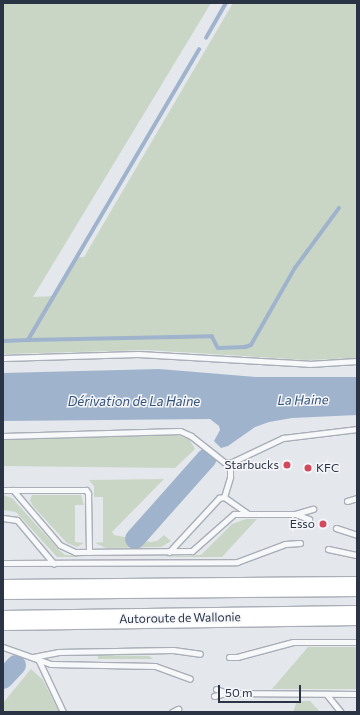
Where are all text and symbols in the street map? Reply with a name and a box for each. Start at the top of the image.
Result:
water label: La Haine [277,392,329,408]
water label: Dérivation de La Haine [68,393,200,409]
place label: Starbucks [224,458,279,472]
marker: Starbucks [282,460,292,470]
place label: KFC [316,461,339,475]
marker: KFC [303,463,313,473]
place label: Esso [290,517,315,531]
marker: Esso [318,519,328,529]
street label: Autoroute de Wallonie [119,610,241,626]
scale bar [220,677,303,703]
text: 50 m [225,685,253,699]

